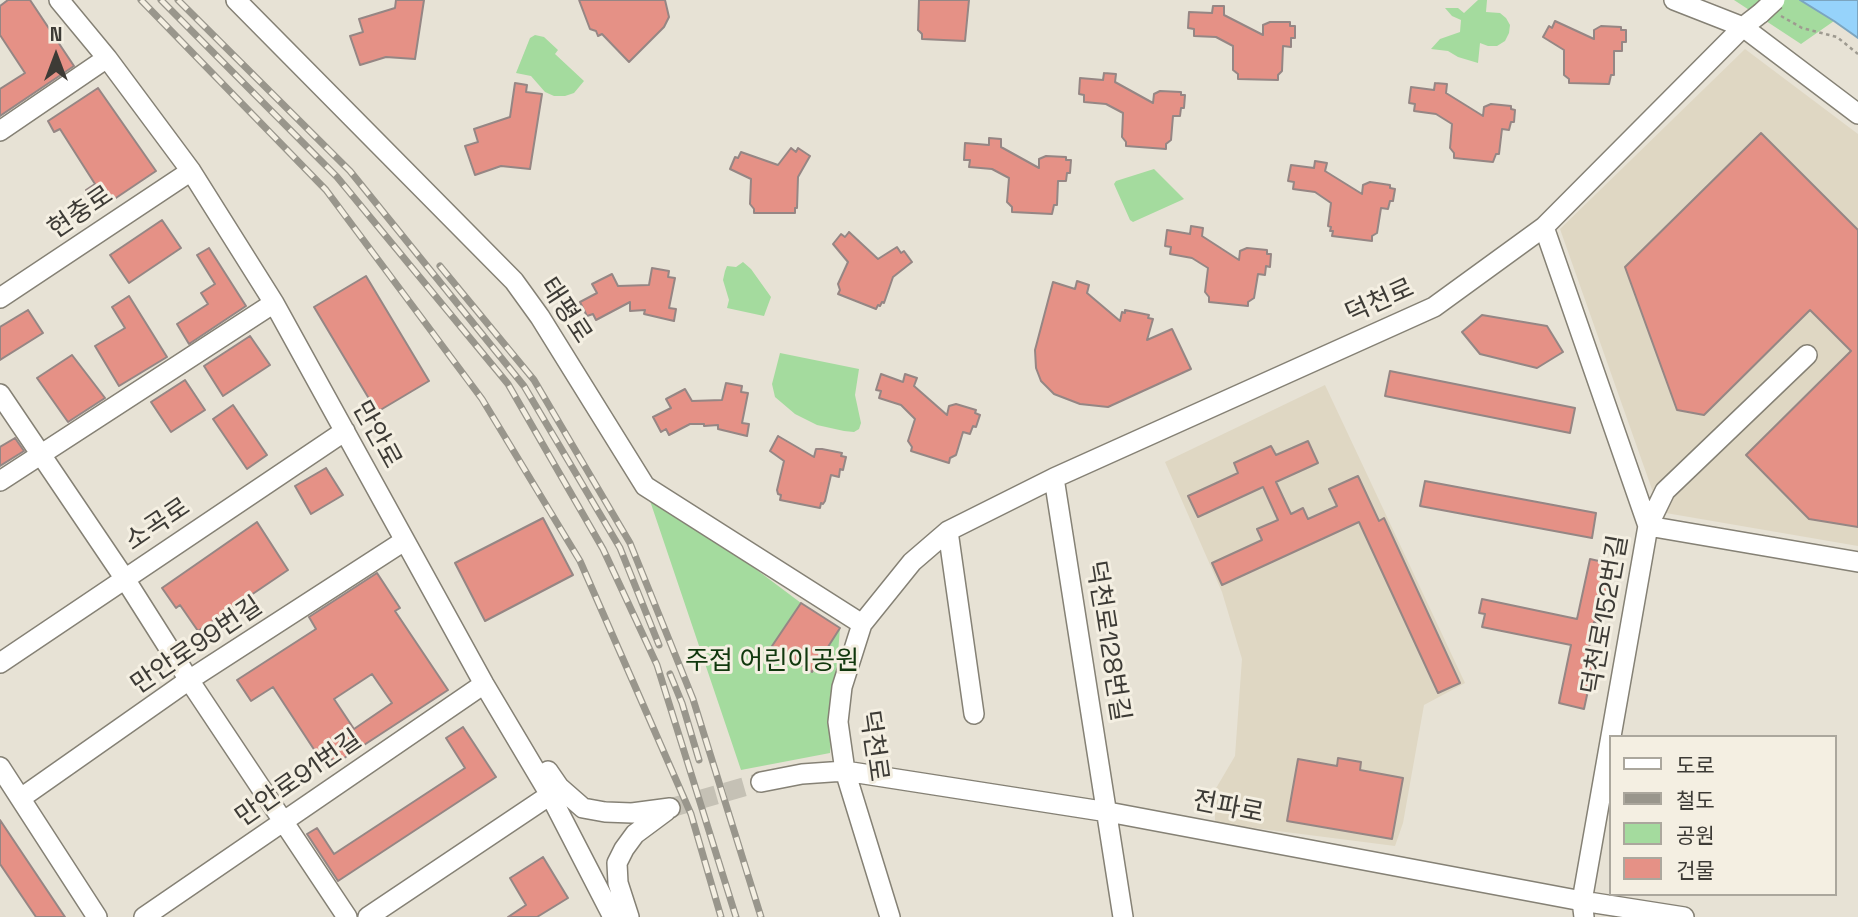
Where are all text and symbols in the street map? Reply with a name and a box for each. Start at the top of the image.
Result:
north arrow [21,21,91,91]
text: N [50,22,62,47]
street label: 현충로 [43,180,119,246]
street label: 태평로 [532,272,598,350]
street label: 덕천로 [1341,273,1419,331]
street label: 만안로 [345,396,407,474]
street label: 소곡로 [120,492,196,558]
street label: 덕천로152번길 [1577,533,1635,697]
street label: 덕천로128번길 [1079,558,1135,724]
street label: 만안로99번길 [126,591,268,701]
park label: 주접 어린이공원 [685,646,859,678]
street label: 덕천로 [853,708,893,784]
street label: 만안로91번길 [230,724,368,834]
legend [1610,735,1837,896]
text: 도로 [1676,752,1715,779]
street label: 전파로 [1190,786,1266,830]
text: 철도 [1676,787,1715,814]
text: 공원 [1676,822,1715,849]
text: 건물 [1676,857,1715,884]

